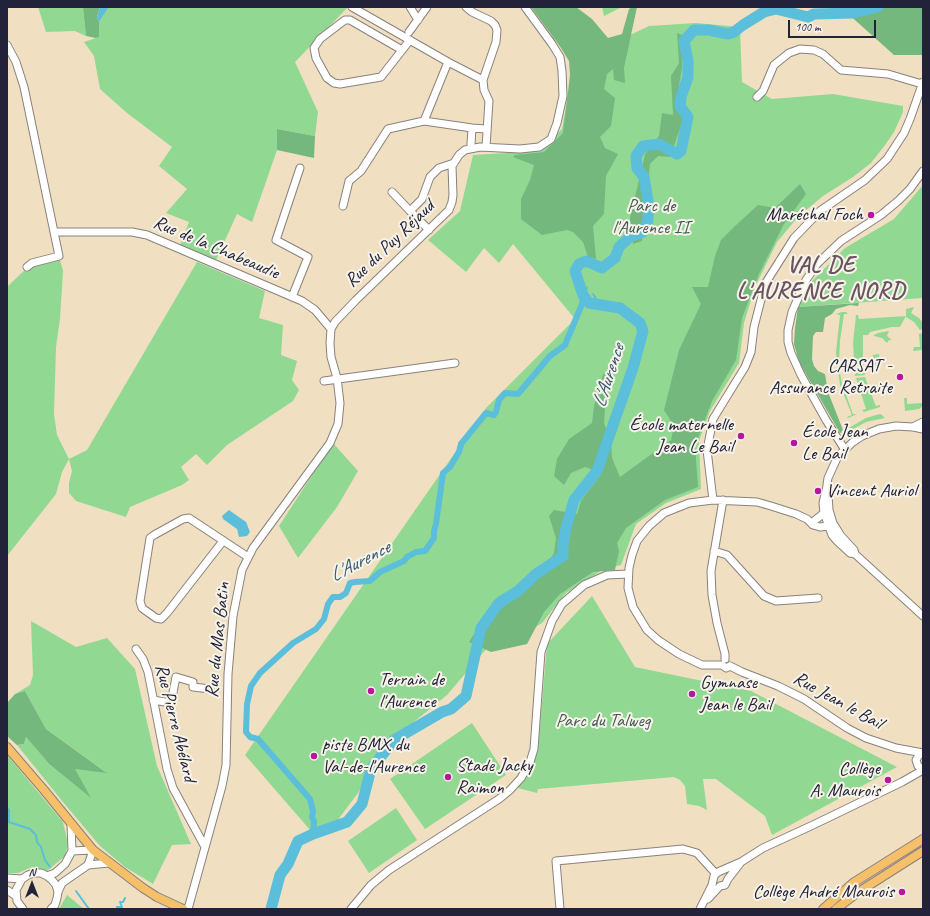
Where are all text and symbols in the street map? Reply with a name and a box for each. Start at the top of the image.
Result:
scale bar [790,12,878,38]
text: 100 m [795,19,821,35]
park label: Parc de l'Aurence II [613,195,689,239]
street label: Rue du Puy Réjaud [340,196,440,292]
place label: Maréchal Foch [766,204,863,226]
marker: Maréchal Foch [866,210,876,220]
street label: Rue de la Chabeaudie [150,211,282,285]
district label: VAL DE L'AURENCE NORD [738,252,904,306]
water label: L'Aurence [588,341,630,411]
place label: CARSAT - Assurance Retraite [769,355,892,399]
marker: CARSAT - Assurance Retraite [895,372,905,382]
place label: École maternelle Jean Le Bail [630,414,733,458]
place label: École Jean Le Bail [802,421,868,465]
marker: École maternelle Jean Le Bail [736,431,746,441]
marker: École Jean Le Bail [789,438,799,448]
place label: Vincent Auriol [826,480,916,502]
marker: Vincent Auriol [813,486,823,496]
water label: L'Aurence [326,536,394,588]
street label: Rue du Mas Batin [201,581,235,699]
street label: Rue Pierre Abélard [149,662,201,784]
street label: Rue Jean le Bail [789,667,887,735]
place label: Terrain de l'Aurence [379,669,444,713]
place label: Gymnase Jean le Bail [700,672,771,716]
marker: Terrain de l'Aurence [366,686,376,696]
marker: Gymnase Jean le Bail [687,689,697,699]
park label: Parc du Talweg [556,710,650,732]
place label: piste BMX du Val-de-l'Aurence [322,734,425,778]
marker: piste BMX du Val-de-l'Aurence [309,751,319,761]
place label: Stade Jacky Raimon [456,755,533,799]
place label: Collège A. Maurois [810,758,880,802]
marker: Stade Jacky Raimon [443,772,453,782]
marker: Collège A. Maurois [883,775,893,785]
north arrow [12,864,52,904]
text: N [29,865,35,879]
place label: Collège André Maurois [753,881,894,903]
marker: Collège André Maurois [897,887,907,897]

